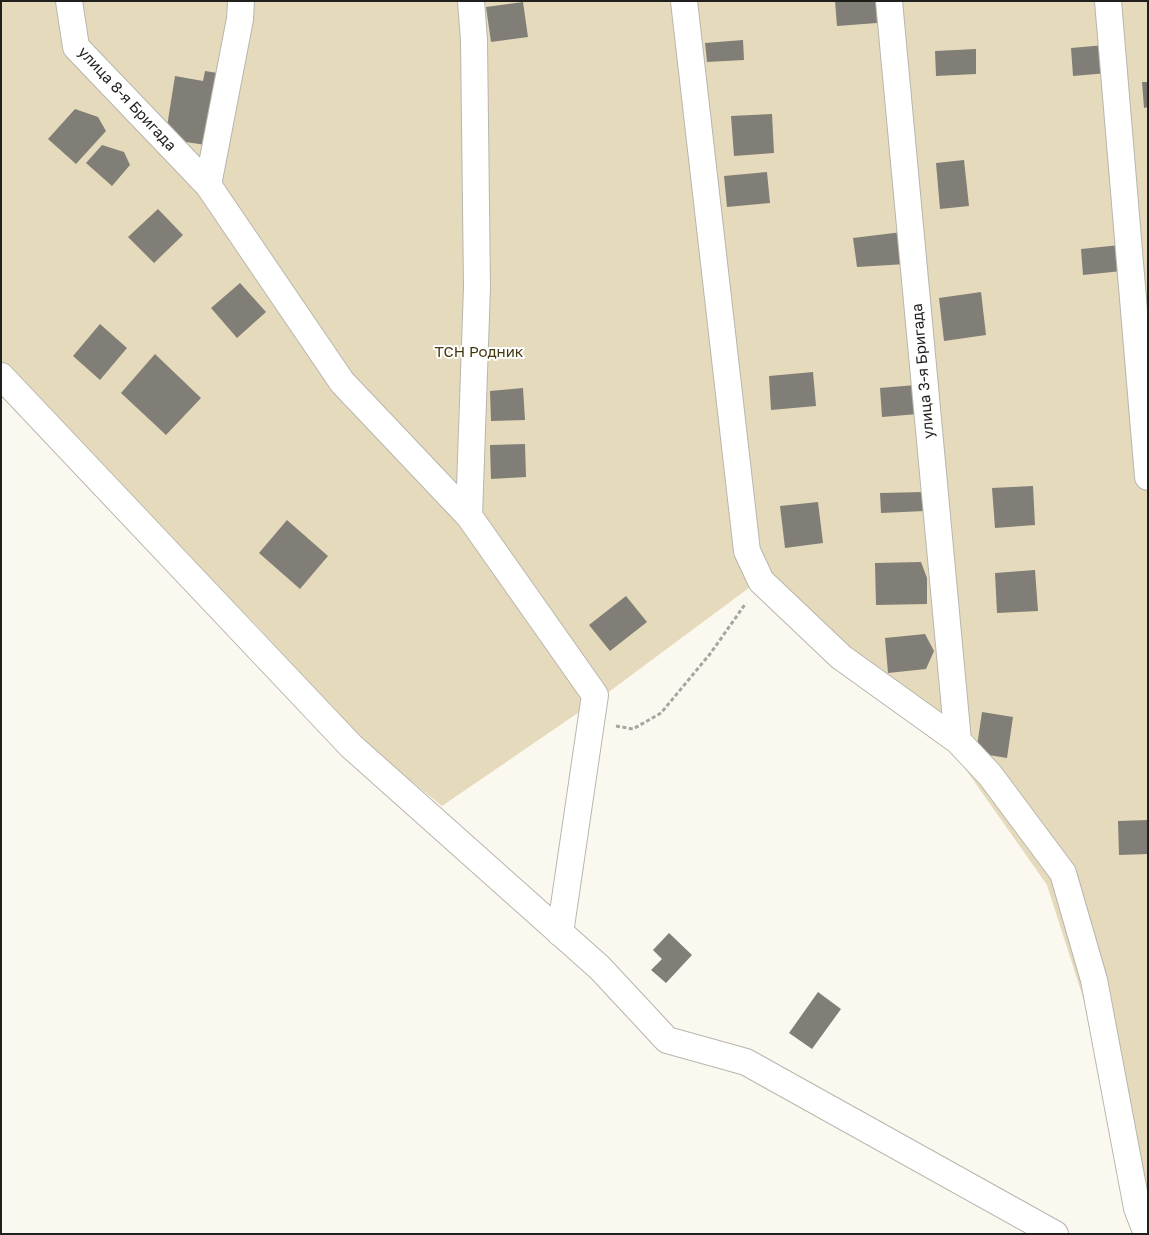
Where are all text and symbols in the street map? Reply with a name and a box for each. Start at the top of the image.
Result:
street label: улица 8-я Бригада [74,43,180,155]
street label: улица 3-я Бригада [908,303,938,439]
park label: ТСН Родник [435,343,523,361]

